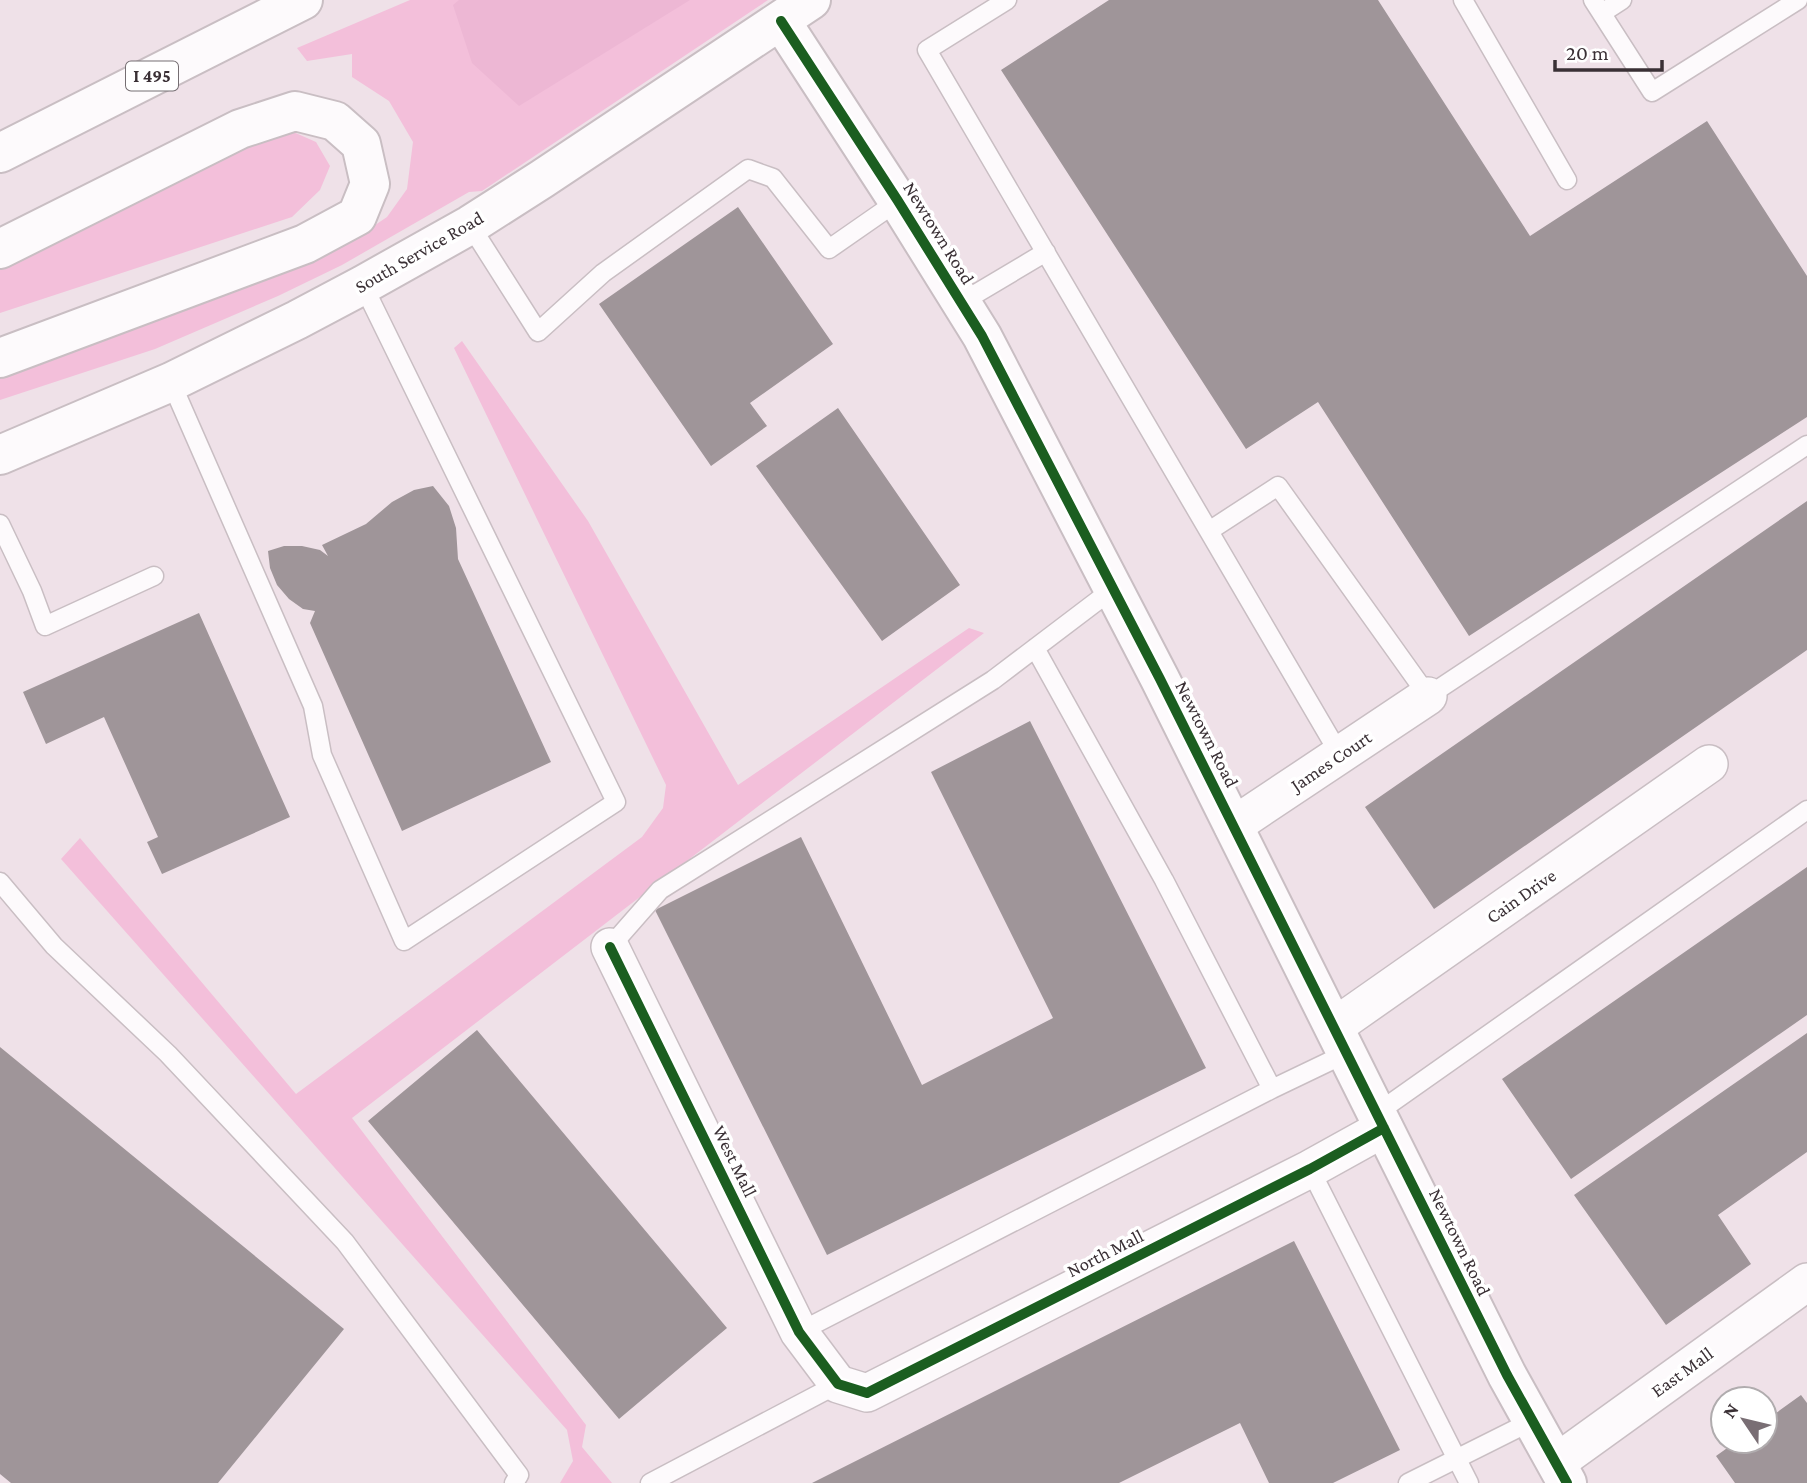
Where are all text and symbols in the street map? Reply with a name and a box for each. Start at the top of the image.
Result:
scale bar [1555,28,1662,72]
text: 20 m [1566,41,1609,65]
road number: I 495 [126,62,178,90]
street label: Newtown Road [899,178,979,288]
street label: South Service Road [351,207,487,297]
street label: Newtown Road [1171,677,1243,791]
street label: James Court [1285,726,1376,797]
street label: Cain Drive [1482,864,1560,928]
street label: West Mall [709,1122,761,1200]
street label: Newtown Road [1425,1185,1495,1299]
street label: North Mall [1063,1225,1147,1281]
street label: East Mall [1647,1343,1717,1401]
north arrow [1709,1385,1779,1455]
text: N [1718,1399,1743,1422]

